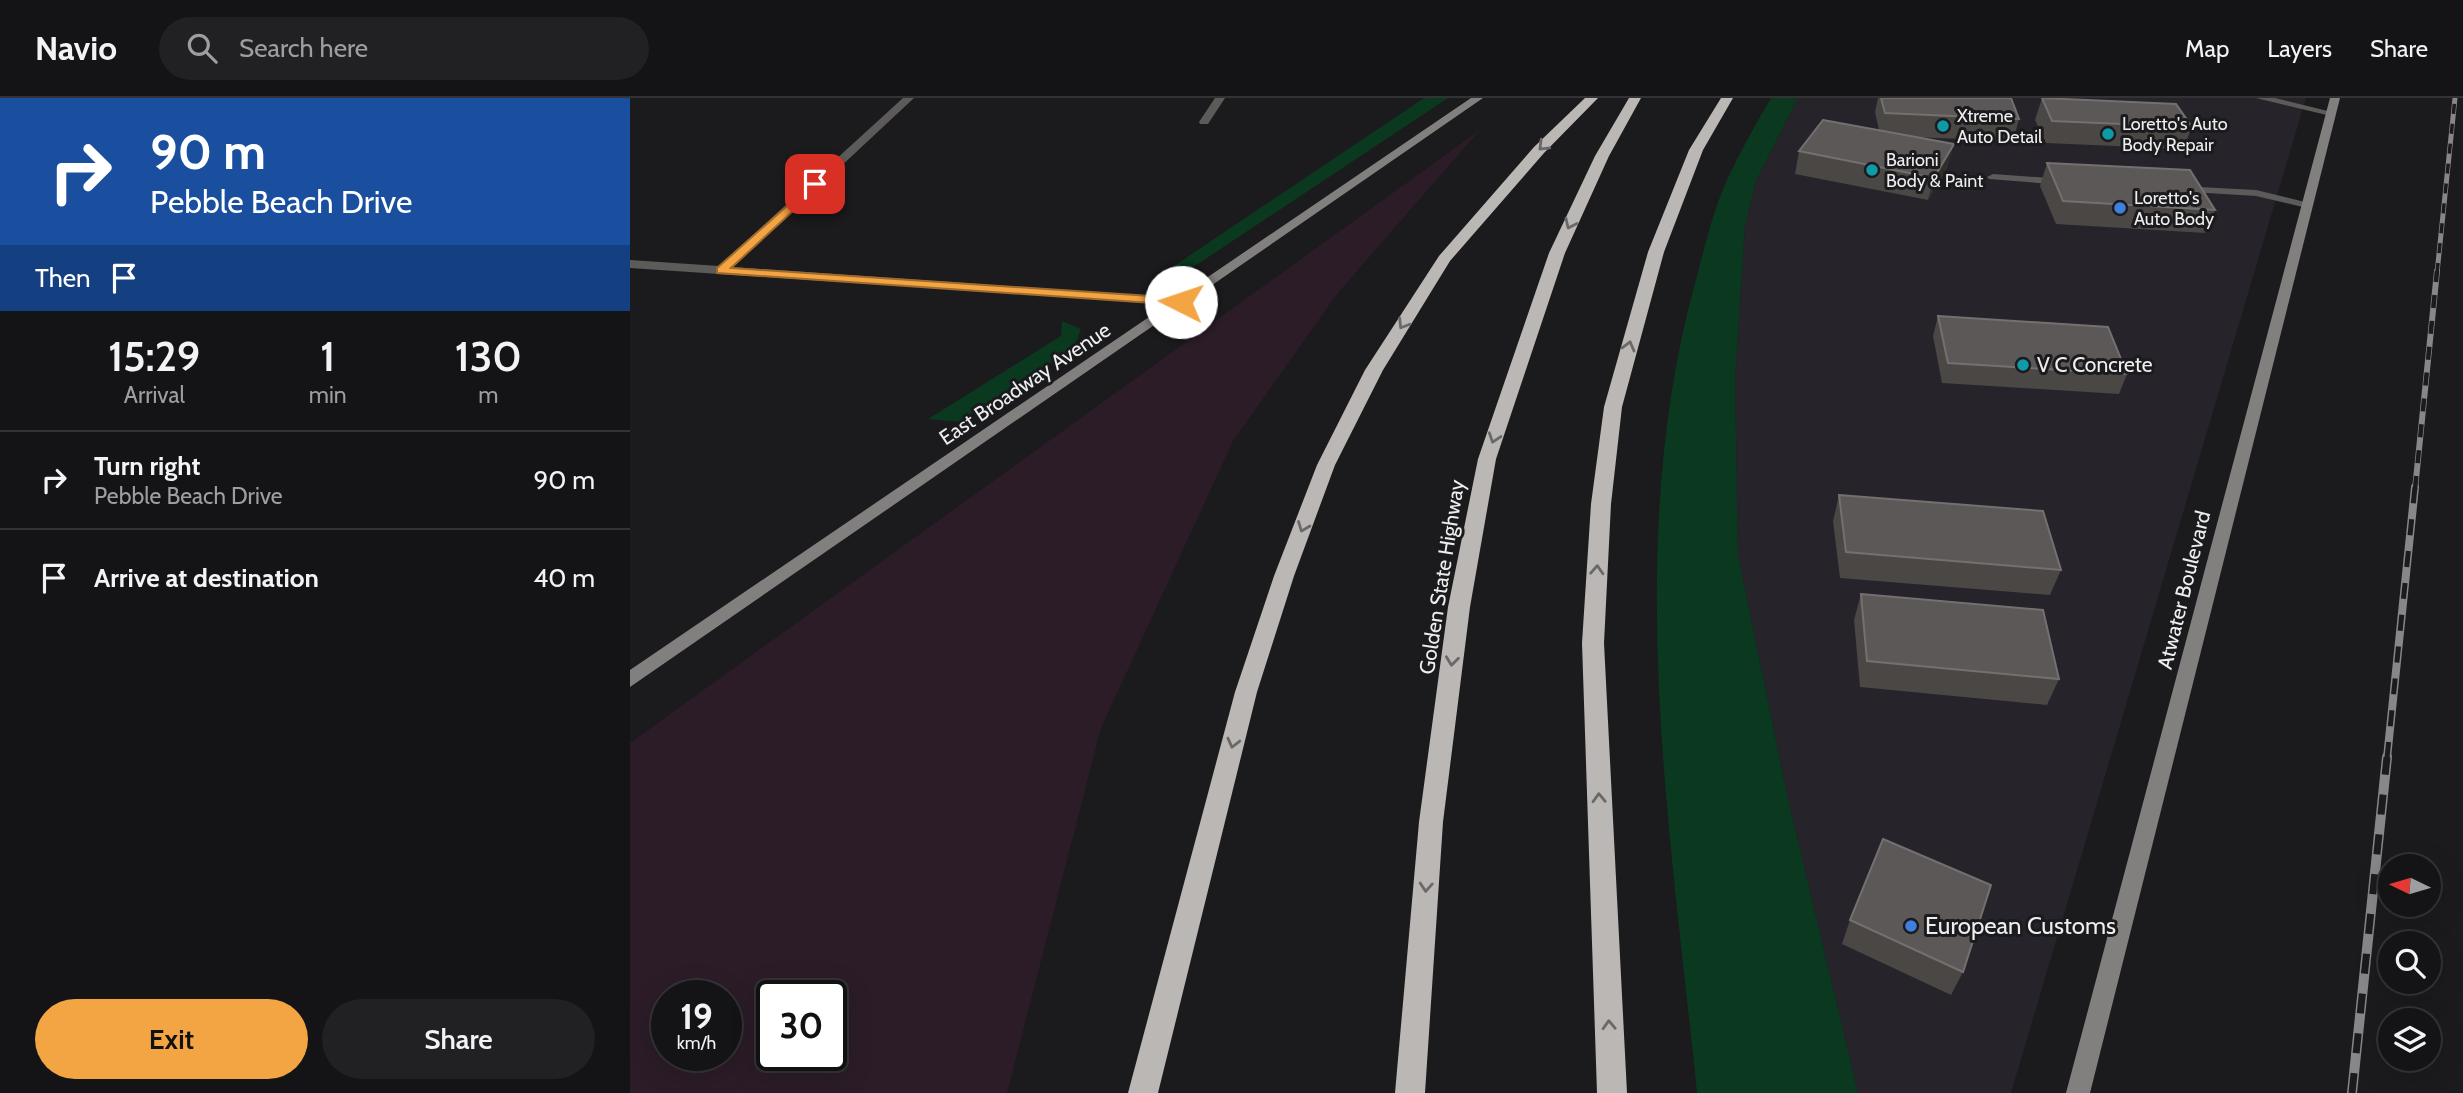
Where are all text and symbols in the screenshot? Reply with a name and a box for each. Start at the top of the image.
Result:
search box [159,17,649,80]
text: Navio [35,28,117,68]
icon: search [183,29,221,67]
text: Search here [239,32,368,64]
text: Map [2185,34,2229,63]
text: Layers [2267,34,2332,63]
text: Share [2370,34,2428,63]
place label: Xtreme Auto Detail [1957,105,2043,148]
place label: Loretto's Auto Body Repair [2122,113,2228,156]
marker: Xtreme Auto Detail [1935,118,1951,134]
text: 90 m [150,122,266,181]
icon: right [35,126,126,217]
marker: Loretto's Auto Body Repair [2100,126,2116,142]
one-way arrow [1539,137,1552,150]
place label: Barioni Body & Paint [1886,149,1983,192]
pin [785,154,845,214]
marker: Barioni Body & Paint [1864,162,1880,178]
icon: arrive [796,165,834,203]
text: Pebble Beach Drive [150,182,412,221]
place label: Loretto's Auto Body [2134,187,2214,230]
marker: Loretto's Auto Body [2112,200,2128,216]
one-way arrow [1565,217,1579,229]
icon: arrive [105,259,143,297]
text: Then [35,262,91,294]
position arrow [1144,265,1218,339]
one-way arrow [1399,316,1412,329]
street label: East Broadway Avenue [934,317,1115,450]
text: 15:29 [108,330,201,382]
text: 1 [320,330,335,382]
text: 130 [455,330,522,382]
one-way arrow [1620,340,1635,352]
place label: V C Concrete [2037,352,2153,377]
marker: V C Concrete [2015,357,2031,373]
text: Arrival [124,381,185,409]
text: min [309,381,347,409]
text: m [478,381,498,409]
one-way arrow [1487,431,1502,443]
text: Turn right [94,450,200,482]
icon: right [35,461,73,499]
text: 90 m [533,464,595,496]
street label: Golden State Highway [1414,477,1469,676]
text: Pebble Beach Drive [94,482,283,510]
street label: Atwater Boulevard [2152,508,2215,672]
one-way arrow [1297,521,1311,533]
icon: arrive [35,559,73,597]
text: Arrive at destination [94,562,319,594]
text: 40 m [533,562,595,594]
one-way arrow [1589,564,1604,575]
one-way arrow [1445,655,1460,667]
one-way arrow [1227,737,1241,749]
one-way arrow [1592,792,1607,803]
north arrow [2378,854,2441,917]
map controls [2378,854,2441,1071]
one-way arrow [1419,882,1434,893]
place label: European Customs [1925,911,2116,940]
marker: European Customs [1903,918,1919,934]
button: search [2378,931,2441,994]
speed limit sign: 30 [756,980,847,1071]
text: 19 [680,995,713,1038]
button: Exit [35,999,308,1079]
button: Share [322,999,595,1079]
button: layers [2378,1008,2441,1071]
one-way arrow [1601,1019,1616,1030]
text: km/h [677,1032,716,1054]

